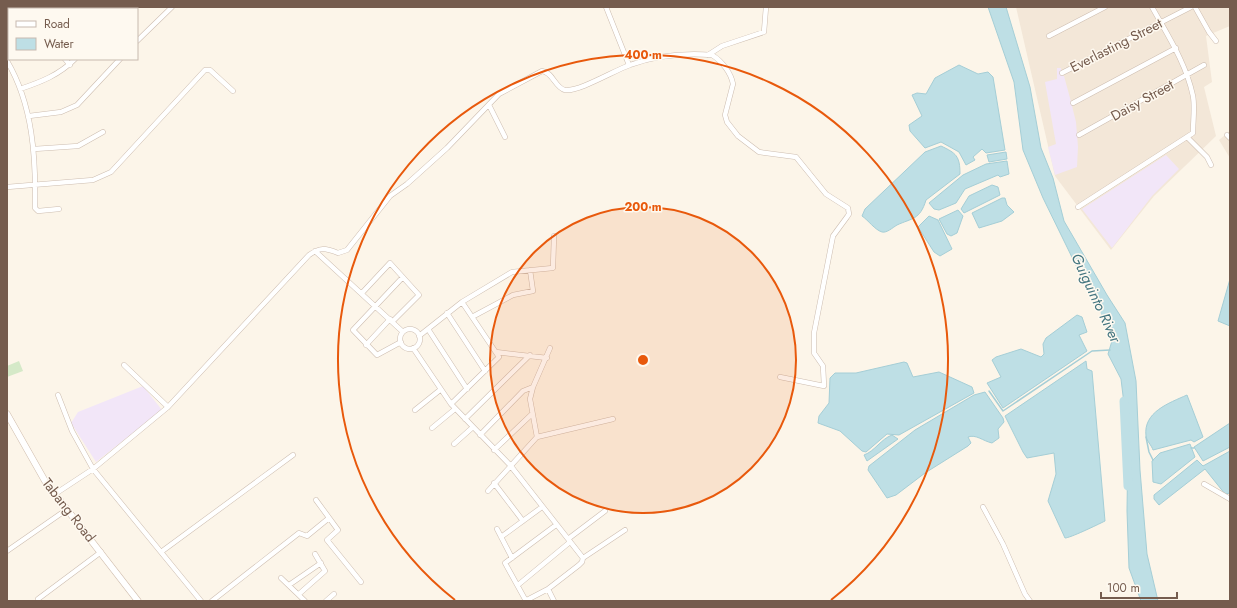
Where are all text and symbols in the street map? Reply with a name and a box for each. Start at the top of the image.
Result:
legend [8,8,138,60]
street label: Everlasting Street [1066,13,1166,77]
text: Road [44,15,70,33]
text: Water [44,35,75,53]
text: 400 m [624,46,662,64]
street label: Daisy Street [1107,74,1178,126]
text: 200 m [624,198,662,216]
water label: Guiguinto River [1066,250,1127,347]
centre of rings [636,353,650,367]
street label: Tabang Road [38,474,100,546]
scale bar [1101,574,1177,600]
text: 100 m [1107,579,1140,597]

